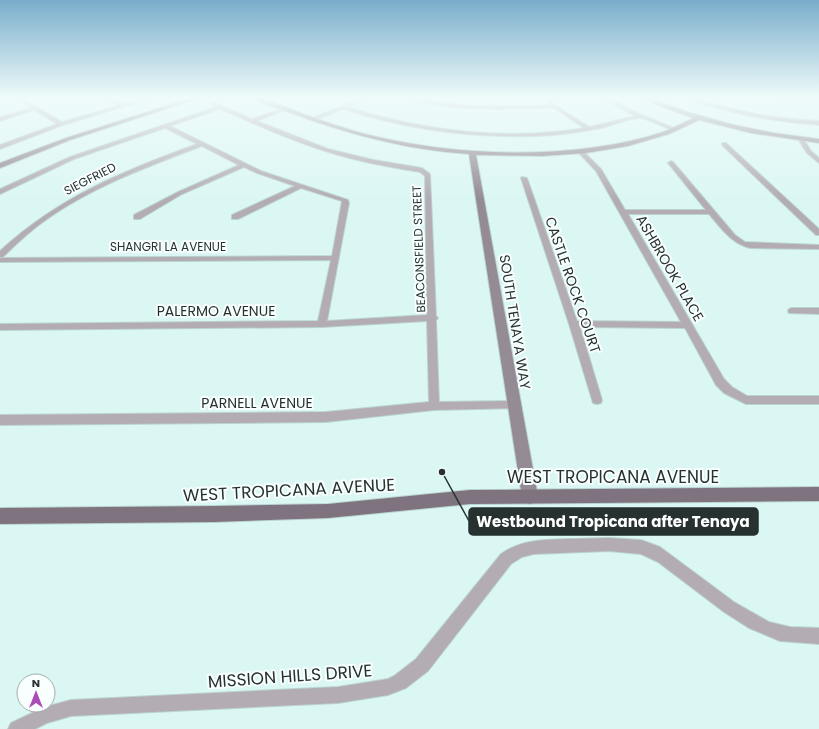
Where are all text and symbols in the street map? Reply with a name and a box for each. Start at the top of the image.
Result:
street label: SIEGFRIED [61,158,119,199]
street label: BEACONSFIELD STREET [408,185,429,313]
street label: ASHBROOK PLACE [631,211,709,325]
street label: CASTLE ROCK COURT [540,214,606,356]
street label: SHANGRI LA AVENUE [110,238,226,255]
street label: SOUTH TENAYA WAY [494,253,536,391]
street label: PALERMO AVENUE [157,301,275,321]
street label: PARNELL AVENUE [201,393,313,413]
street label: WEST TROPICANA AVENUE [507,465,719,489]
street label: WEST TROPICANA AVENUE [182,472,396,508]
callout: Westbound Tropicana after Tenaya [469,508,758,535]
text: Westbound Tropicana after Tenaya [476,511,750,532]
street label: MISSION HILLS DRIVE [207,658,373,694]
north arrow [16,673,56,713]
text: N [32,675,40,691]

